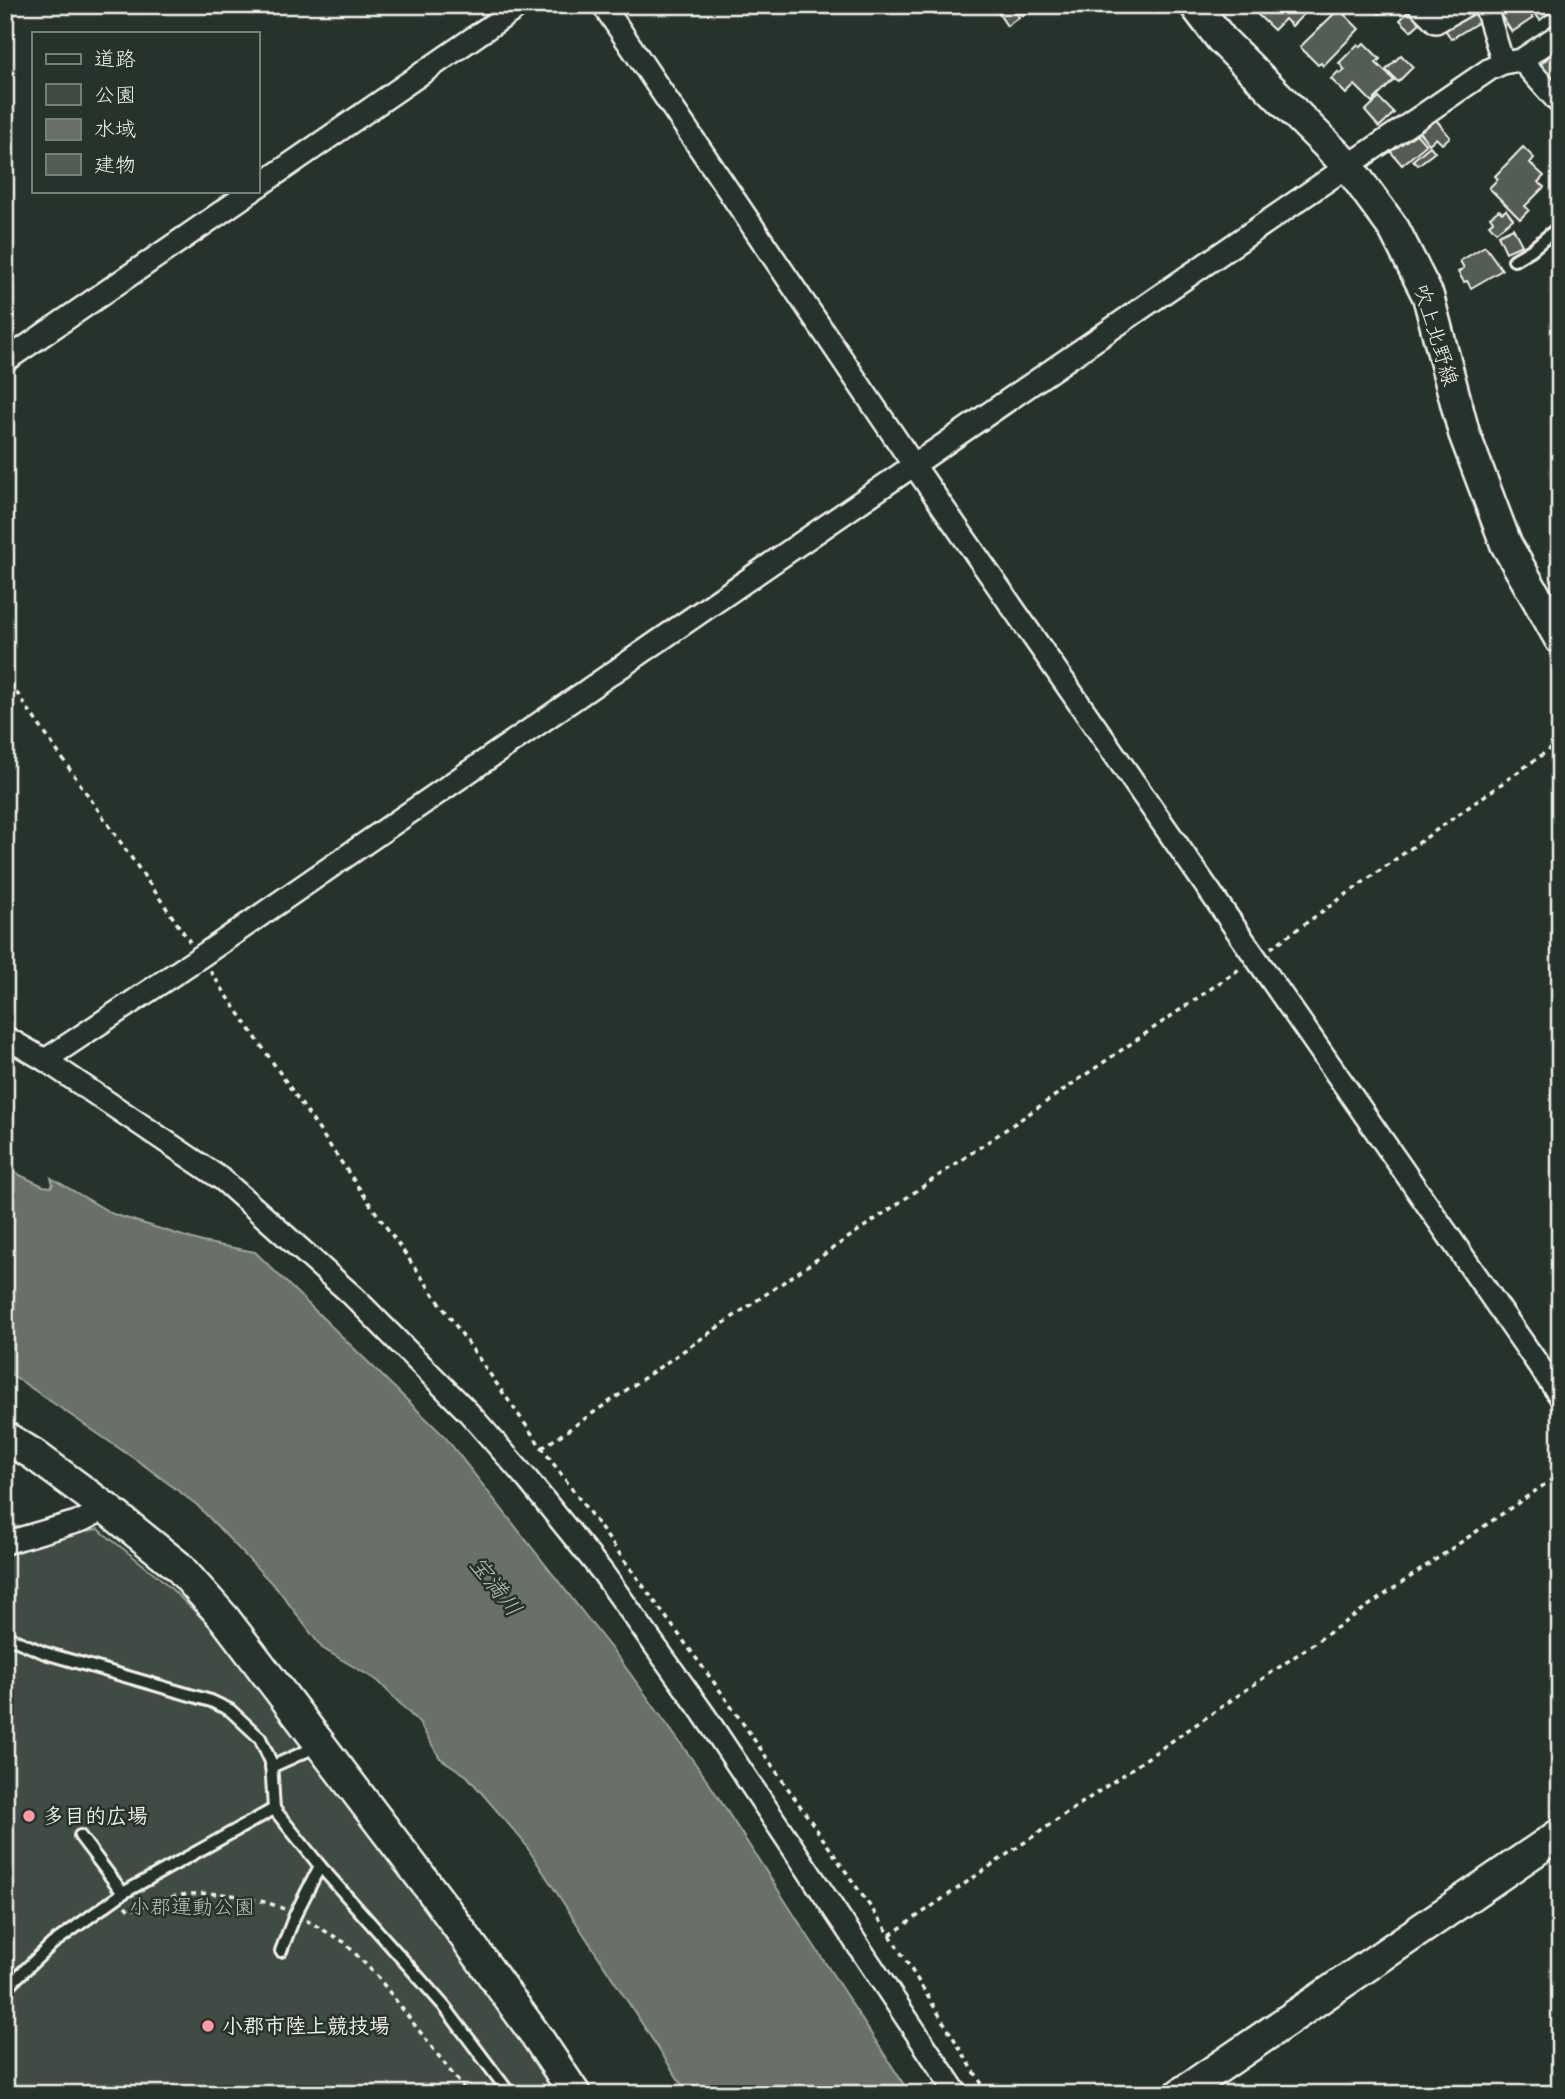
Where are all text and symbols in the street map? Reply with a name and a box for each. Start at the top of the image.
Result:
legend [32,32,259,192]
text: 道路 [94,45,136,72]
text: 公園 [94,81,136,108]
text: 水域 [94,115,136,142]
text: 建物 [94,151,136,178]
street label: 吹上北野線 [1408,281,1465,389]
water label: 宝満川 [464,1550,529,1622]
place label: 多目的広場 [43,1802,148,1829]
marker: 多目的広場 [21,1808,37,1824]
park label: 小郡運動公園 [129,1893,255,1920]
place label: 小郡市陸上競技場 [222,2012,390,2039]
marker: 小郡市陸上競技場 [200,2018,216,2034]

